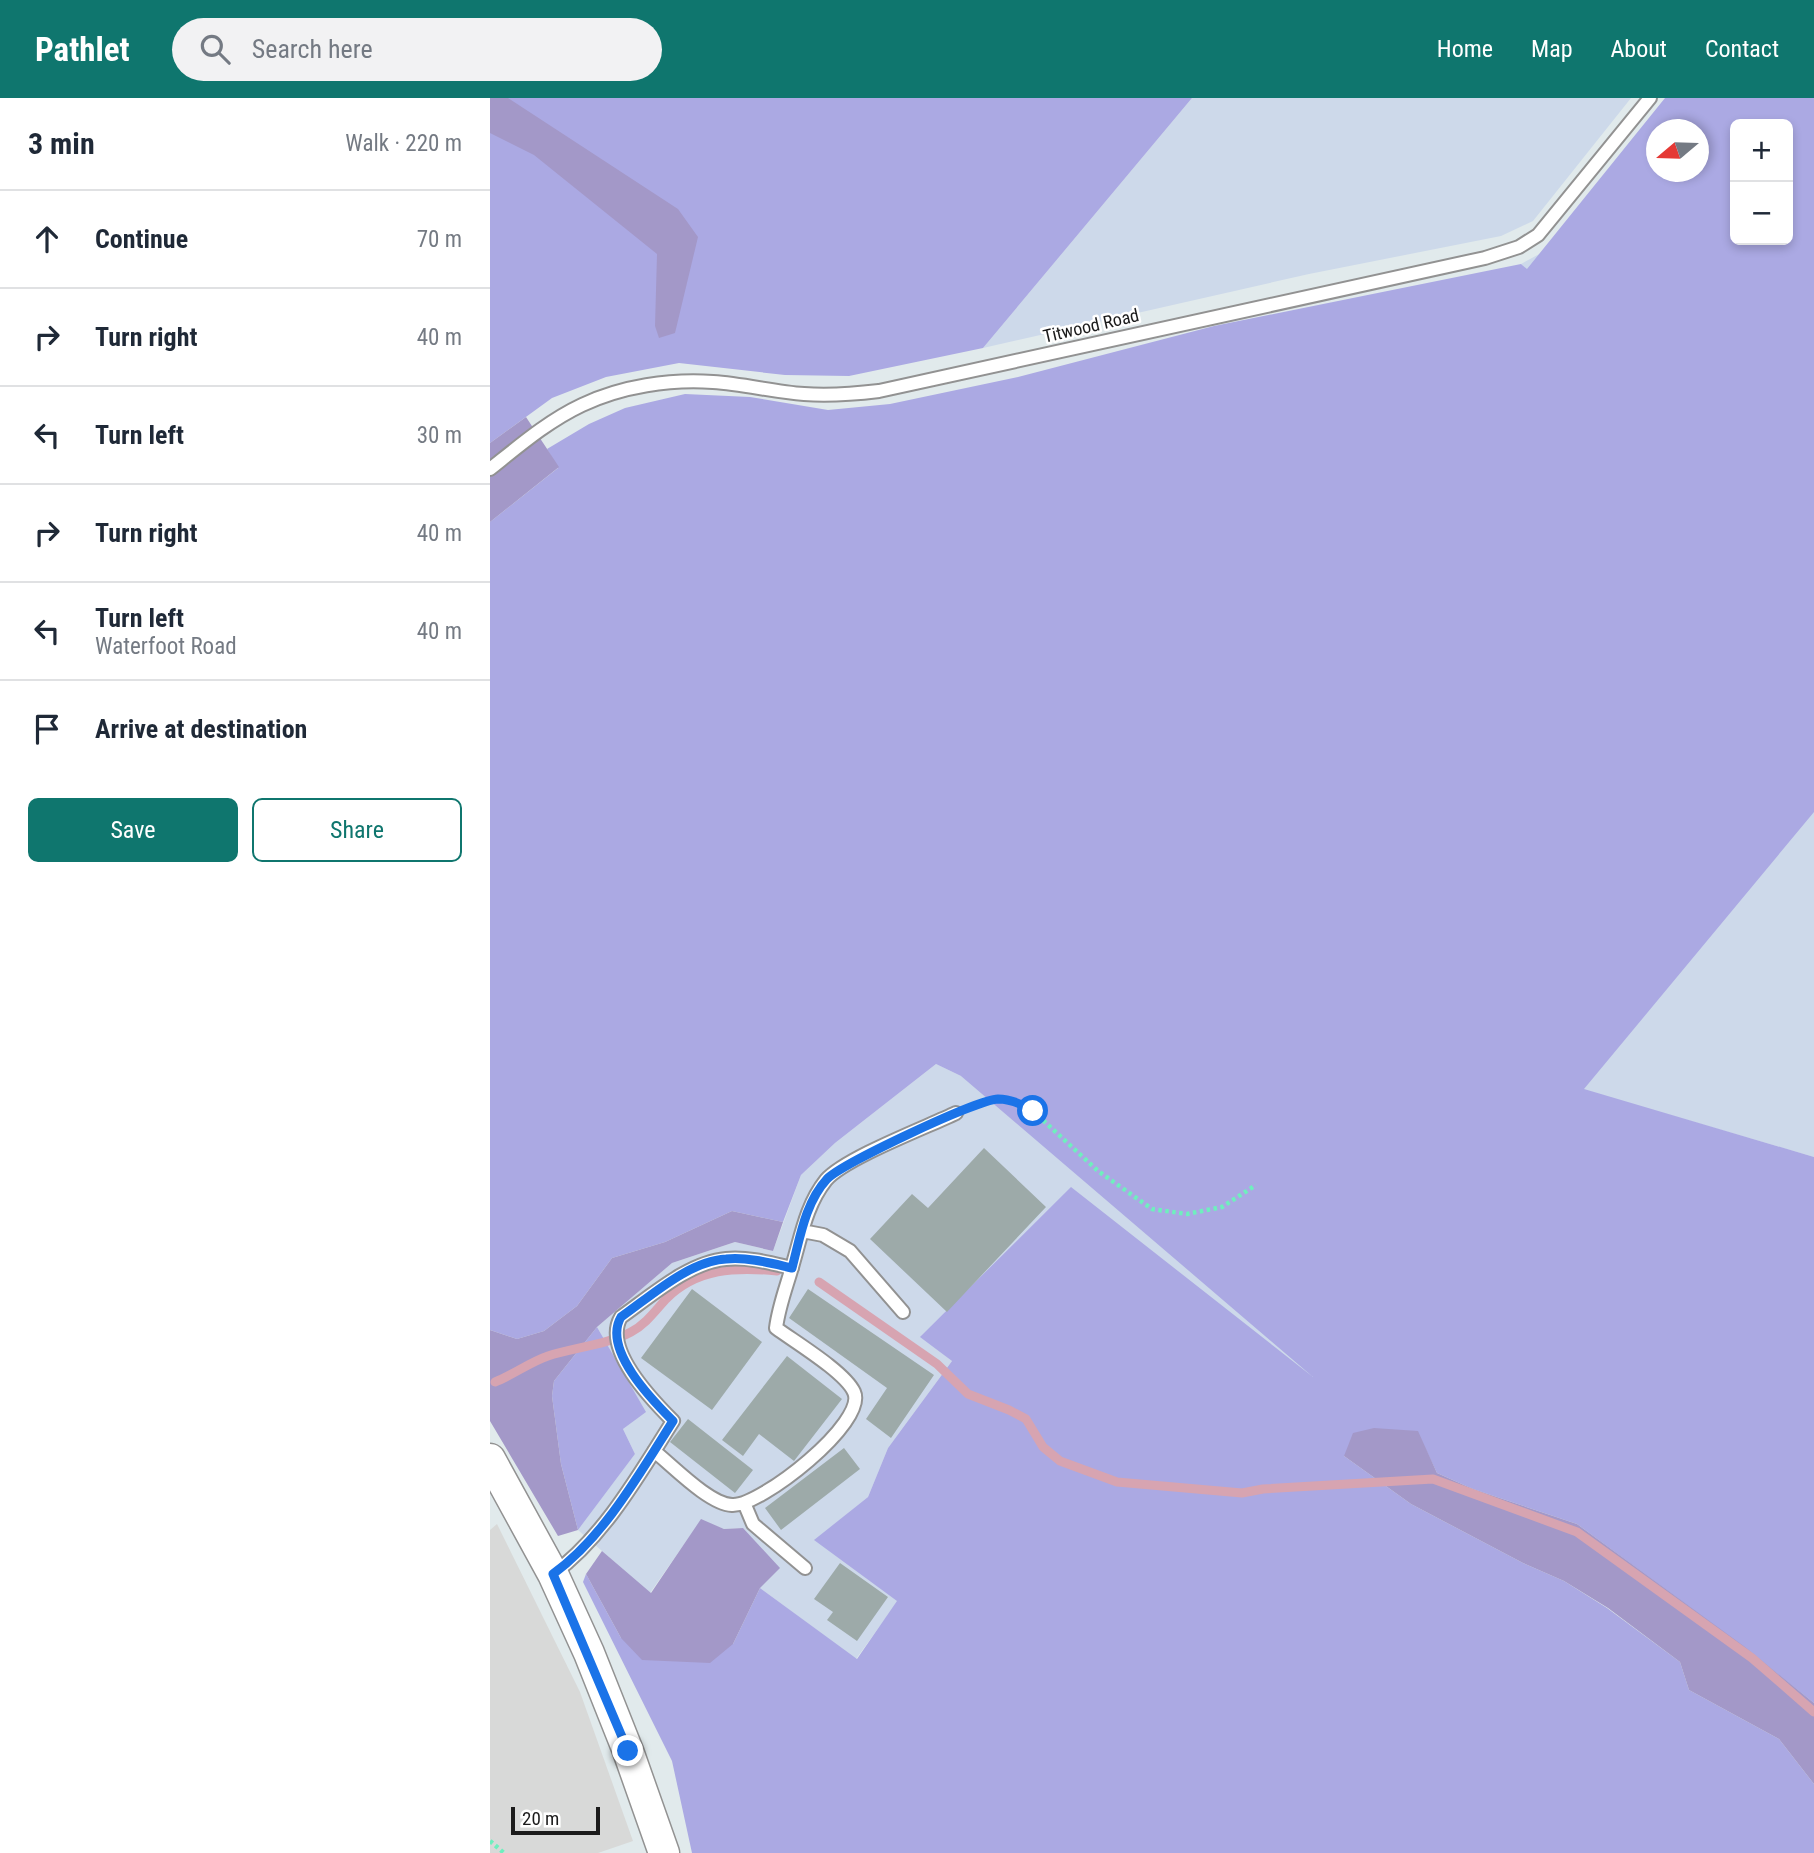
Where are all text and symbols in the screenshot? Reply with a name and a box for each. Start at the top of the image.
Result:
search box [172,18,662,81]
text: Pathlet [35,30,130,69]
icon: search [196,30,234,68]
text: Search here [252,34,373,64]
text: Home [1437,35,1493,63]
text: Map [1531,35,1573,63]
text: About [1611,35,1667,63]
text: Contact [1705,35,1779,63]
north arrow [1646,119,1709,182]
map controls [1730,119,1793,245]
button: + [1730,119,1793,182]
text: 3 min [28,126,95,161]
text: Walk · 220 m [345,130,462,157]
button: − [1730,182,1793,245]
icon: ahead [28,220,66,258]
text: Continue [95,224,188,254]
text: 70 m [417,226,462,253]
street label: Titwood Road [1041,304,1141,347]
icon: right [28,318,66,356]
text: Turn right [95,322,197,352]
text: 40 m [417,324,462,351]
icon: left [28,416,66,454]
text: Turn left [95,420,184,450]
text: 30 m [417,422,462,449]
icon: right [28,514,66,552]
text: Turn right [95,518,197,548]
text: 40 m [417,520,462,547]
text: Turn left [95,603,184,633]
icon: left [28,612,66,650]
text: 40 m [417,618,462,645]
text: Waterfoot Road [95,633,237,660]
icon: arrive [28,710,66,748]
text: Arrive at destination [95,714,307,744]
button: Save [28,798,238,862]
button: Share [252,798,462,862]
route start [1017,1095,1048,1126]
route end [612,1735,643,1766]
scale bar [511,1804,600,1836]
text: 20 m [522,1807,559,1830]

